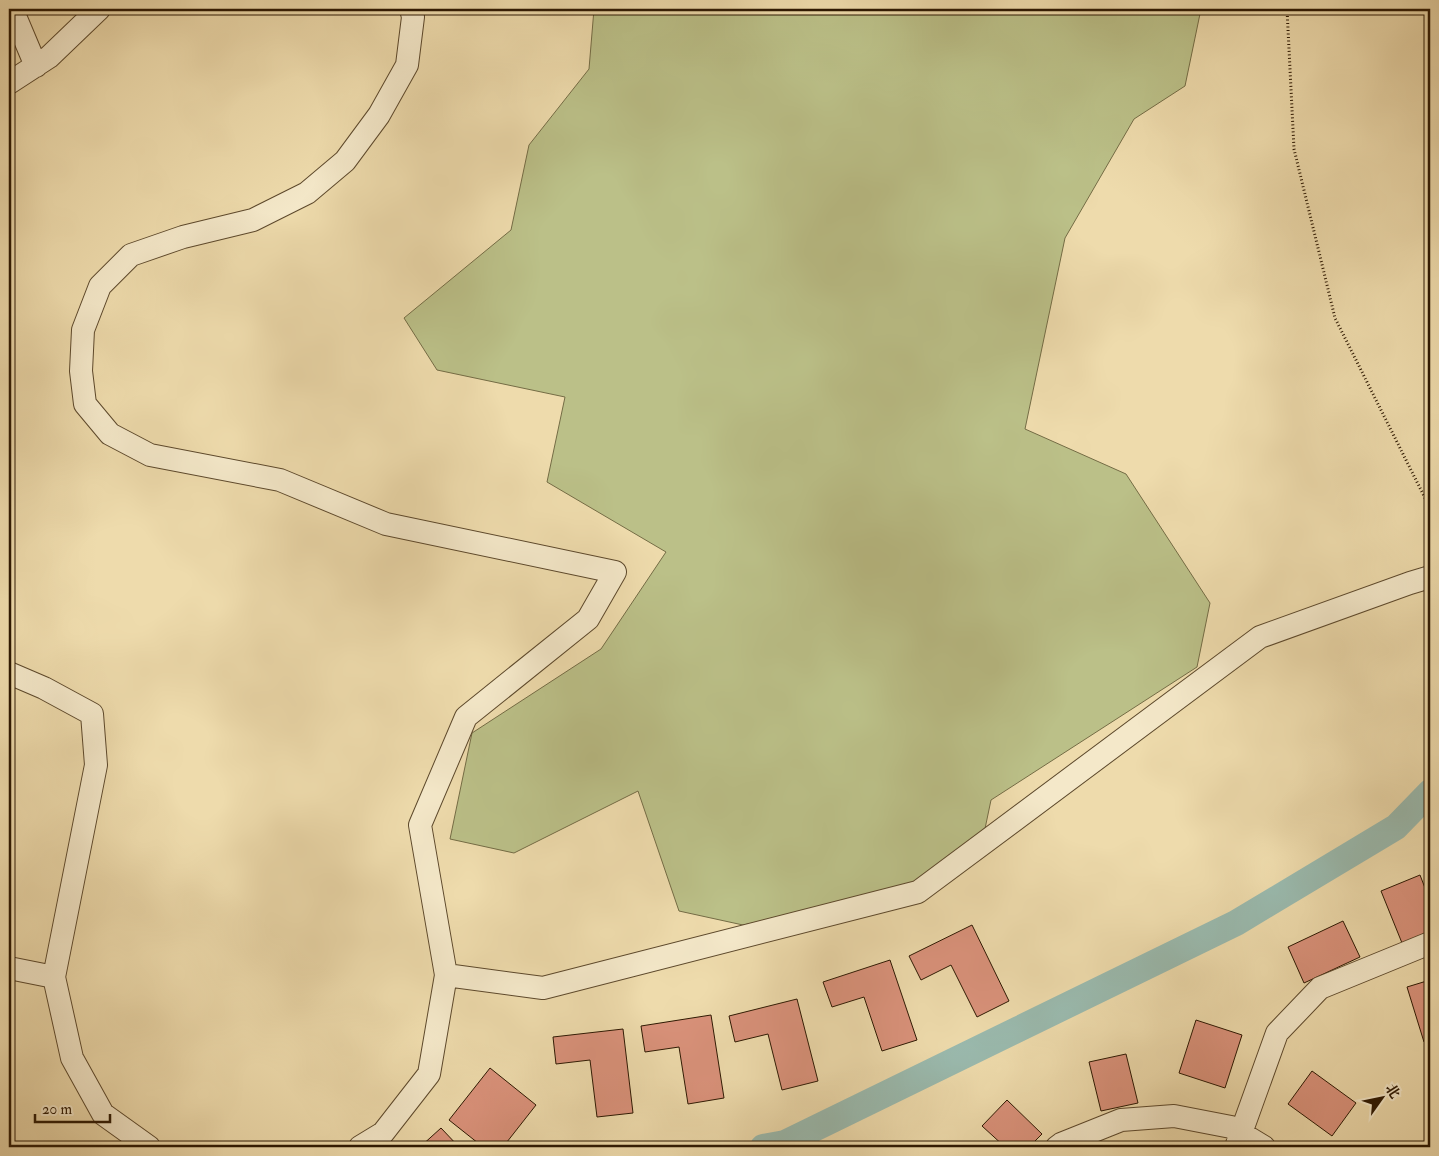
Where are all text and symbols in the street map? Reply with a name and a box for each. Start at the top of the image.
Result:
north arrow [1356,1074,1406,1124]
text: 北 [1382,1081,1403,1102]
scale bar [35,1091,110,1123]
text: 20 m [42,1100,72,1119]

